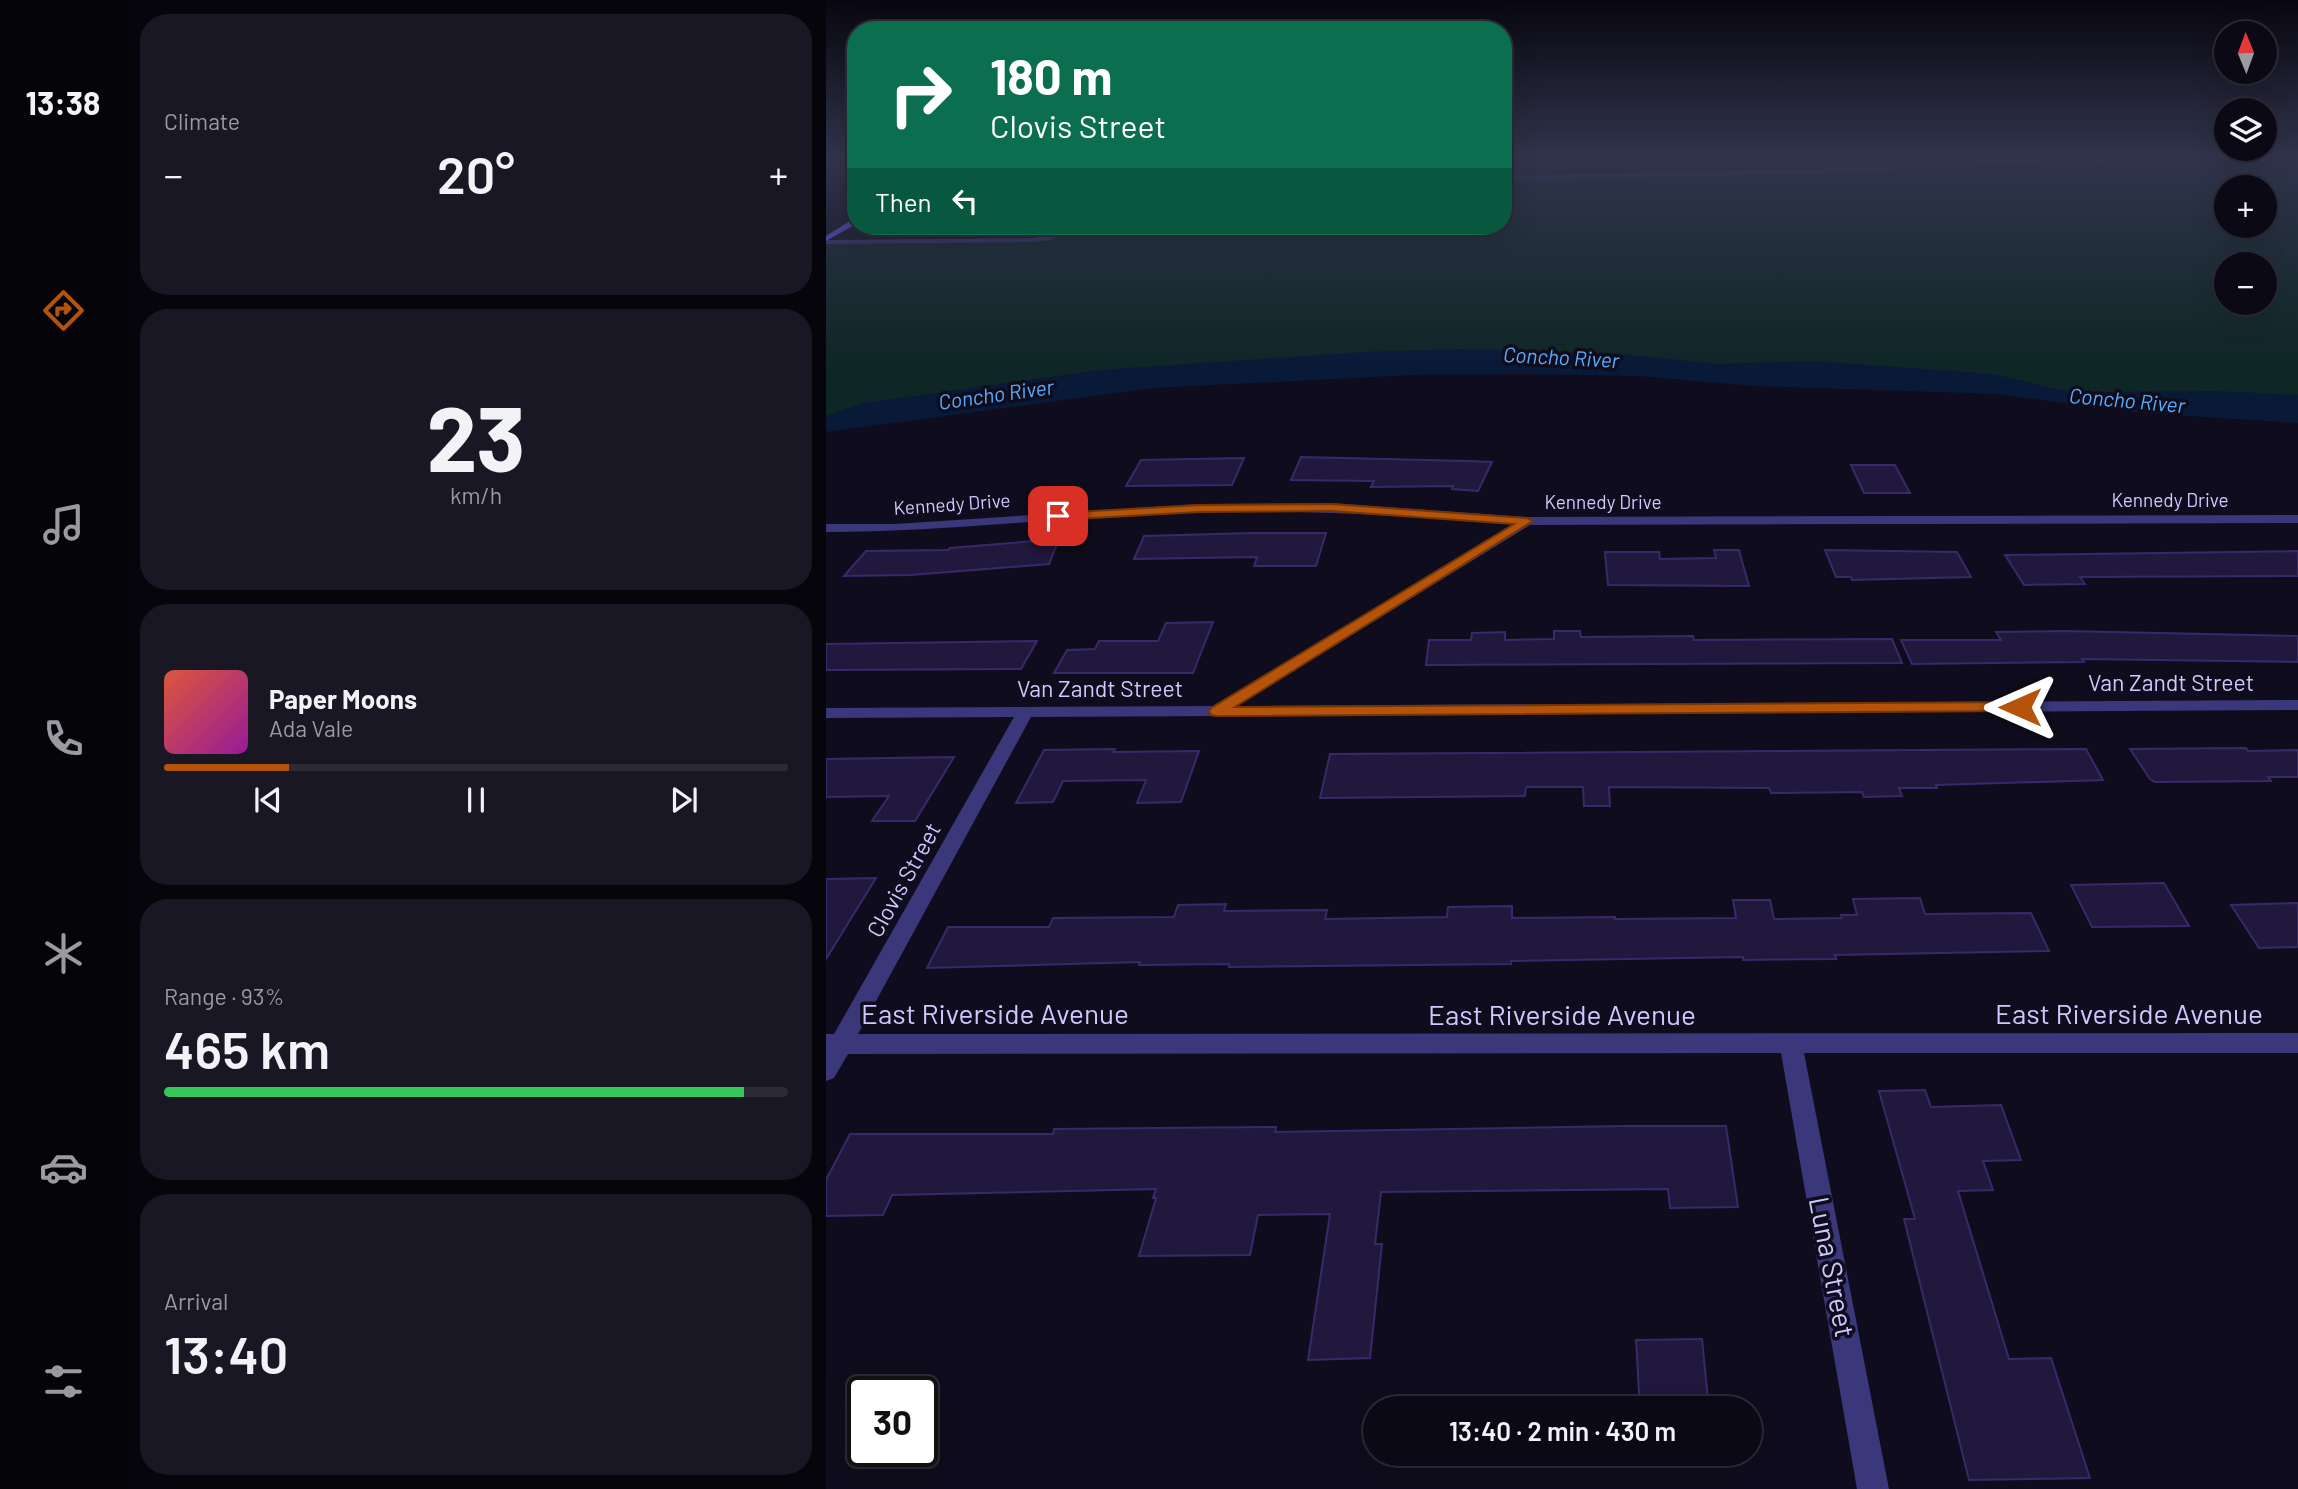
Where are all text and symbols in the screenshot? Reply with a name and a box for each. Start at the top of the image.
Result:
north arrow [2214,21,2277,84]
map controls [2214,21,2277,315]
text: 180 m [990,46,1113,105]
icon: right [875,49,966,140]
text: 13:38 [26,83,100,121]
button: layers [2214,98,2277,161]
text: Clovis Street [990,106,1166,144]
text: Climate [164,107,240,135]
text: 20° [437,142,515,204]
text: − [164,151,183,197]
text: + [769,151,788,197]
button: + [2214,175,2277,238]
icon: left [946,182,984,220]
text: Then [875,186,932,217]
button: − [2214,252,2277,315]
icon: directions [39,286,88,335]
water label: Concho River [1502,341,1620,372]
water label: Concho River [937,373,1056,414]
text: 23 [427,381,525,490]
water label: Concho River [2068,382,2187,417]
text: km/h [450,481,502,509]
pin [1028,486,1088,546]
street label: Kennedy Drive [893,488,1011,519]
street label: Kennedy Drive [2111,488,2229,511]
street label: Kennedy Drive [1544,490,1662,513]
icon: arrive [1039,497,1077,535]
icon: music [39,500,88,549]
street label: Van Zandt Street [2088,668,2254,696]
position arrow [1983,670,2057,744]
street label: Van Zandt Street [1017,674,1183,702]
text: Paper Moons [269,683,417,714]
icon: phone [39,714,88,763]
text: Ada Vale [269,714,353,742]
icon: previous [249,781,287,819]
icon: pause [457,781,495,819]
icon: next [665,781,703,819]
street label: Clovis Street [860,817,946,942]
icon: climate [39,929,88,978]
text: Range · 93% [164,982,284,1010]
street label: East Riverside Avenue [861,996,1129,1030]
street label: East Riverside Avenue [1995,996,2263,1030]
street label: East Riverside Avenue [1428,997,1696,1031]
text: 465 km [164,1017,330,1079]
icon: car [39,1143,88,1192]
street label: Luna Street [1803,1194,1863,1340]
text: Arrival [164,1287,228,1315]
text: 13:40 [164,1322,288,1384]
icon: filters [39,1357,88,1406]
speed limit sign: 30 [847,1376,938,1467]
text: 13:40 · 2 min · 430 m [1449,1415,1676,1446]

